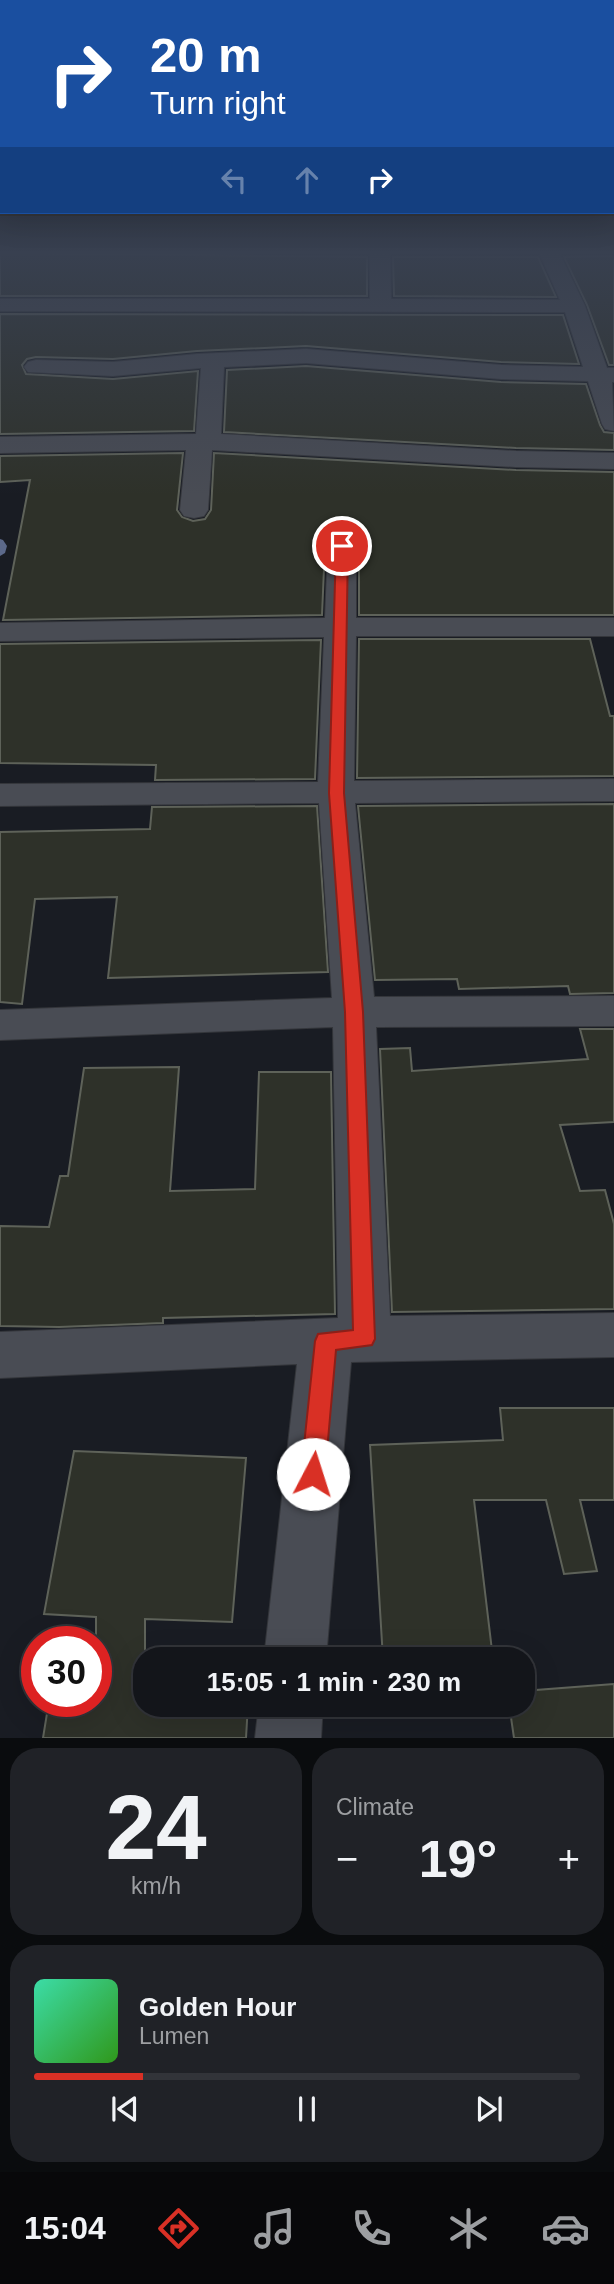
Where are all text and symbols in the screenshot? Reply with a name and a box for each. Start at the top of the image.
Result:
icon: right [35,28,126,119]
text: 20 m [150,28,262,82]
text: Turn right [150,85,286,121]
icon: left [215,161,253,199]
icon: ahead [288,161,326,199]
icon: right [361,161,399,199]
pin [312,516,372,576]
icon: arrive [323,527,361,565]
position arrow [276,1437,350,1511]
speed limit sign: 30 [21,1626,112,1717]
text: 15:05 · 1 min · 230 m [207,1667,461,1697]
text: 24 [105,1777,207,1878]
text: Climate [336,1794,414,1820]
text: 19° [419,1830,497,1888]
text: − [336,1838,358,1880]
text: + [558,1838,580,1880]
text: km/h [131,1873,181,1899]
text: Golden Hour [139,1992,296,2022]
text: Lumen [139,2023,209,2049]
icon: previous [106,2090,144,2128]
icon: pause [288,2090,326,2128]
icon: next [470,2090,508,2128]
icon: directions [154,2204,203,2253]
icon: music [250,2204,299,2253]
icon: phone [347,2204,396,2253]
icon: climate [444,2204,493,2253]
icon: car [541,2204,590,2253]
text: 15:04 [24,2210,106,2246]

